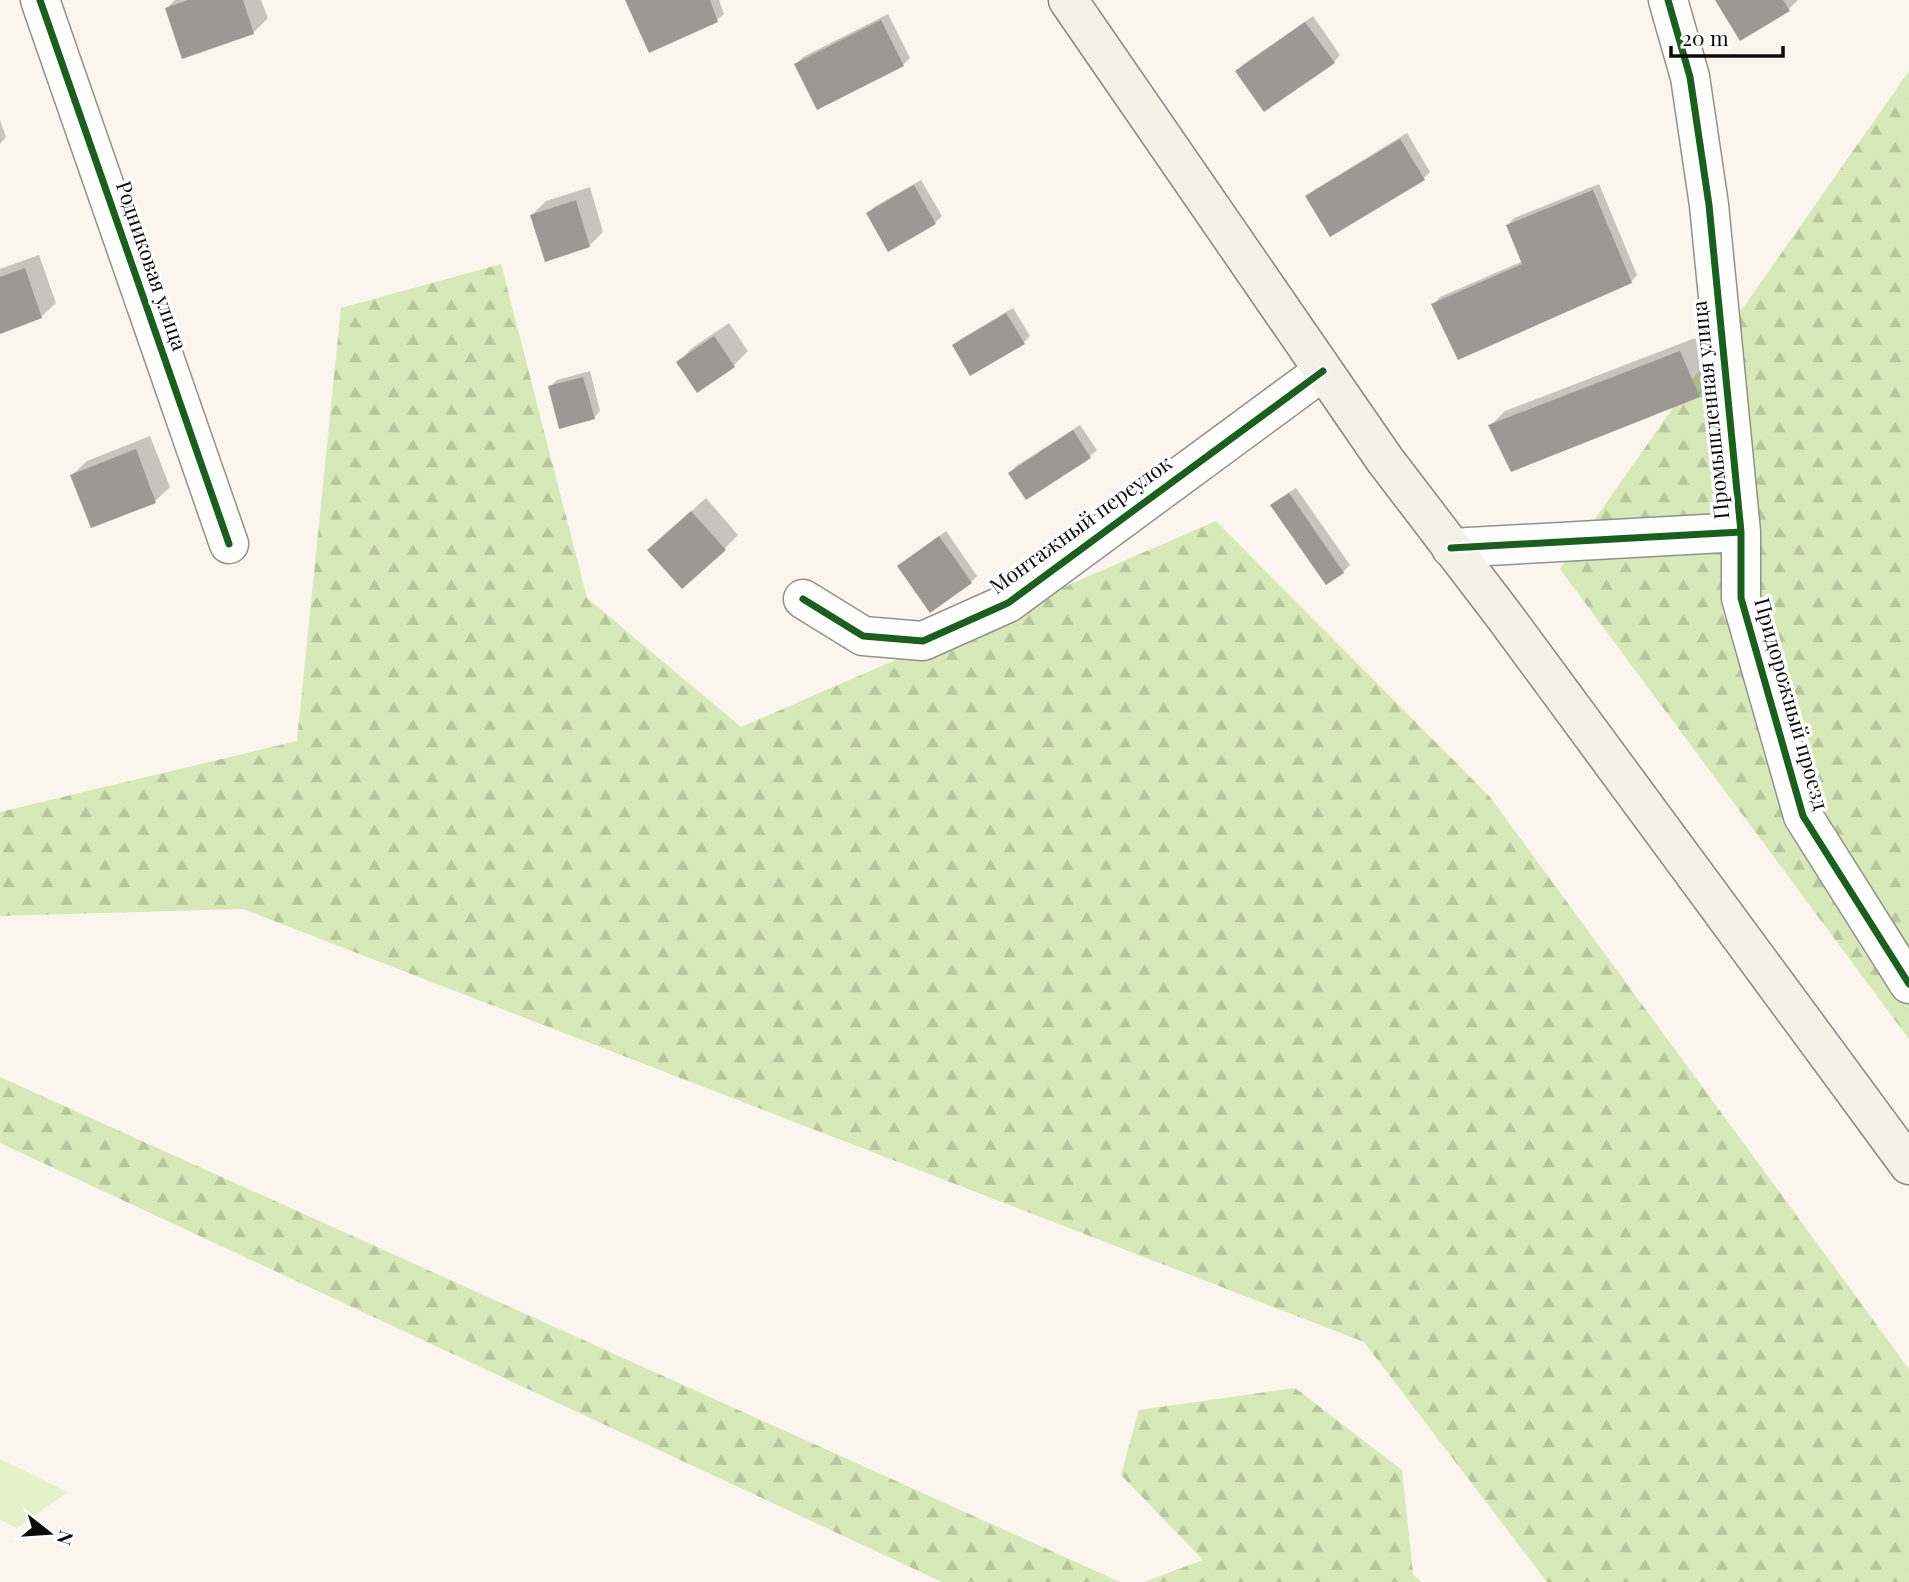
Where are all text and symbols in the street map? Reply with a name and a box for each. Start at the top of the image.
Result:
scale bar [1671,14,1783,58]
text: 20 m [1682,23,1729,51]
street label: Родниковая улица [111,177,195,354]
street label: Промышленная улица [1684,299,1734,521]
street label: Монтажный переулок [983,448,1177,599]
street label: Придорожный проезд [1749,594,1837,813]
north arrow [14,1498,84,1568]
text: N [52,1528,81,1549]

